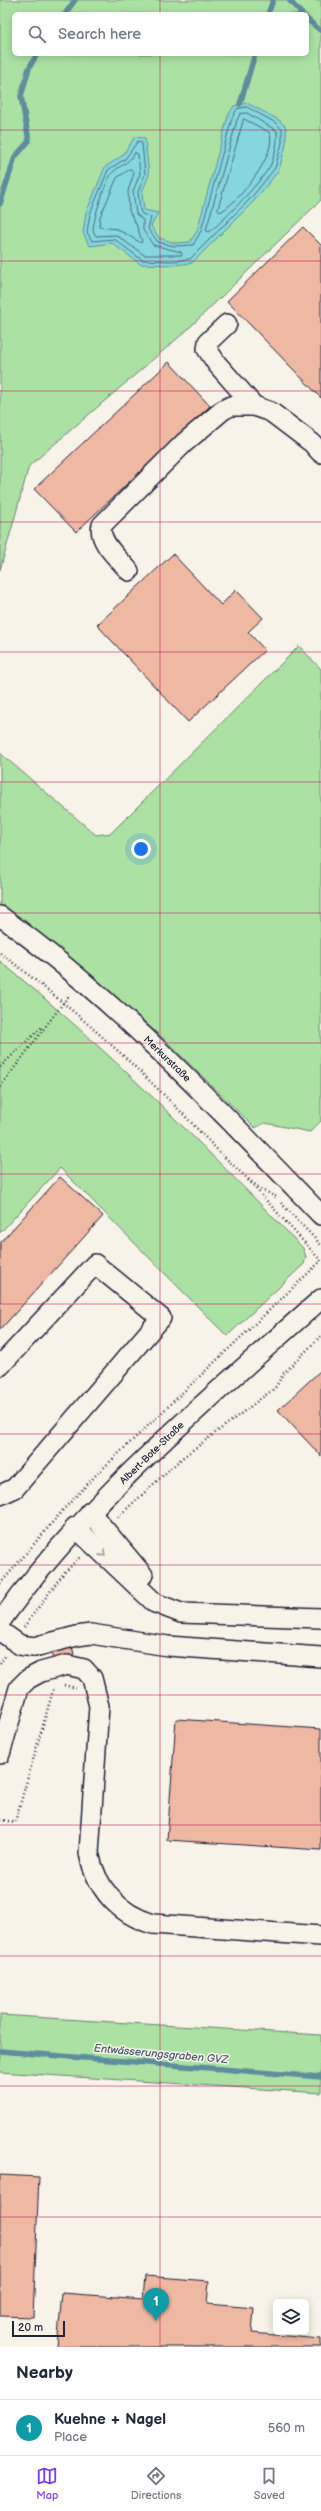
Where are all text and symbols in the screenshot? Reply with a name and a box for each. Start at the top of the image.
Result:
search box [12,12,309,56]
icon: search [26,23,48,45]
text: Search here [58,25,141,44]
your location [131,839,151,859]
street label: Merkurstraße [141,1034,193,1084]
street label: Albert-Bote-Straße [117,1419,187,1487]
one-way arrow [99,1549,106,1556]
water label: Entwässerungsgraben GVZ [93,2042,230,2066]
pin: 1 [143,2288,169,2321]
map controls [273,2299,309,2335]
button: layers [273,2299,309,2335]
scale bar [12,2319,65,2338]
text: 20 m [18,2321,43,2334]
text: Nearby [16,2363,73,2383]
text: Kuehne + Nagel [54,2410,166,2429]
text: 1 [26,2420,32,2436]
text: 560 m [268,2420,305,2436]
text: Place [54,2429,87,2445]
tab: Map [36,2465,58,2502]
tab: Directions [131,2465,181,2502]
tab: Saved [254,2465,285,2502]

